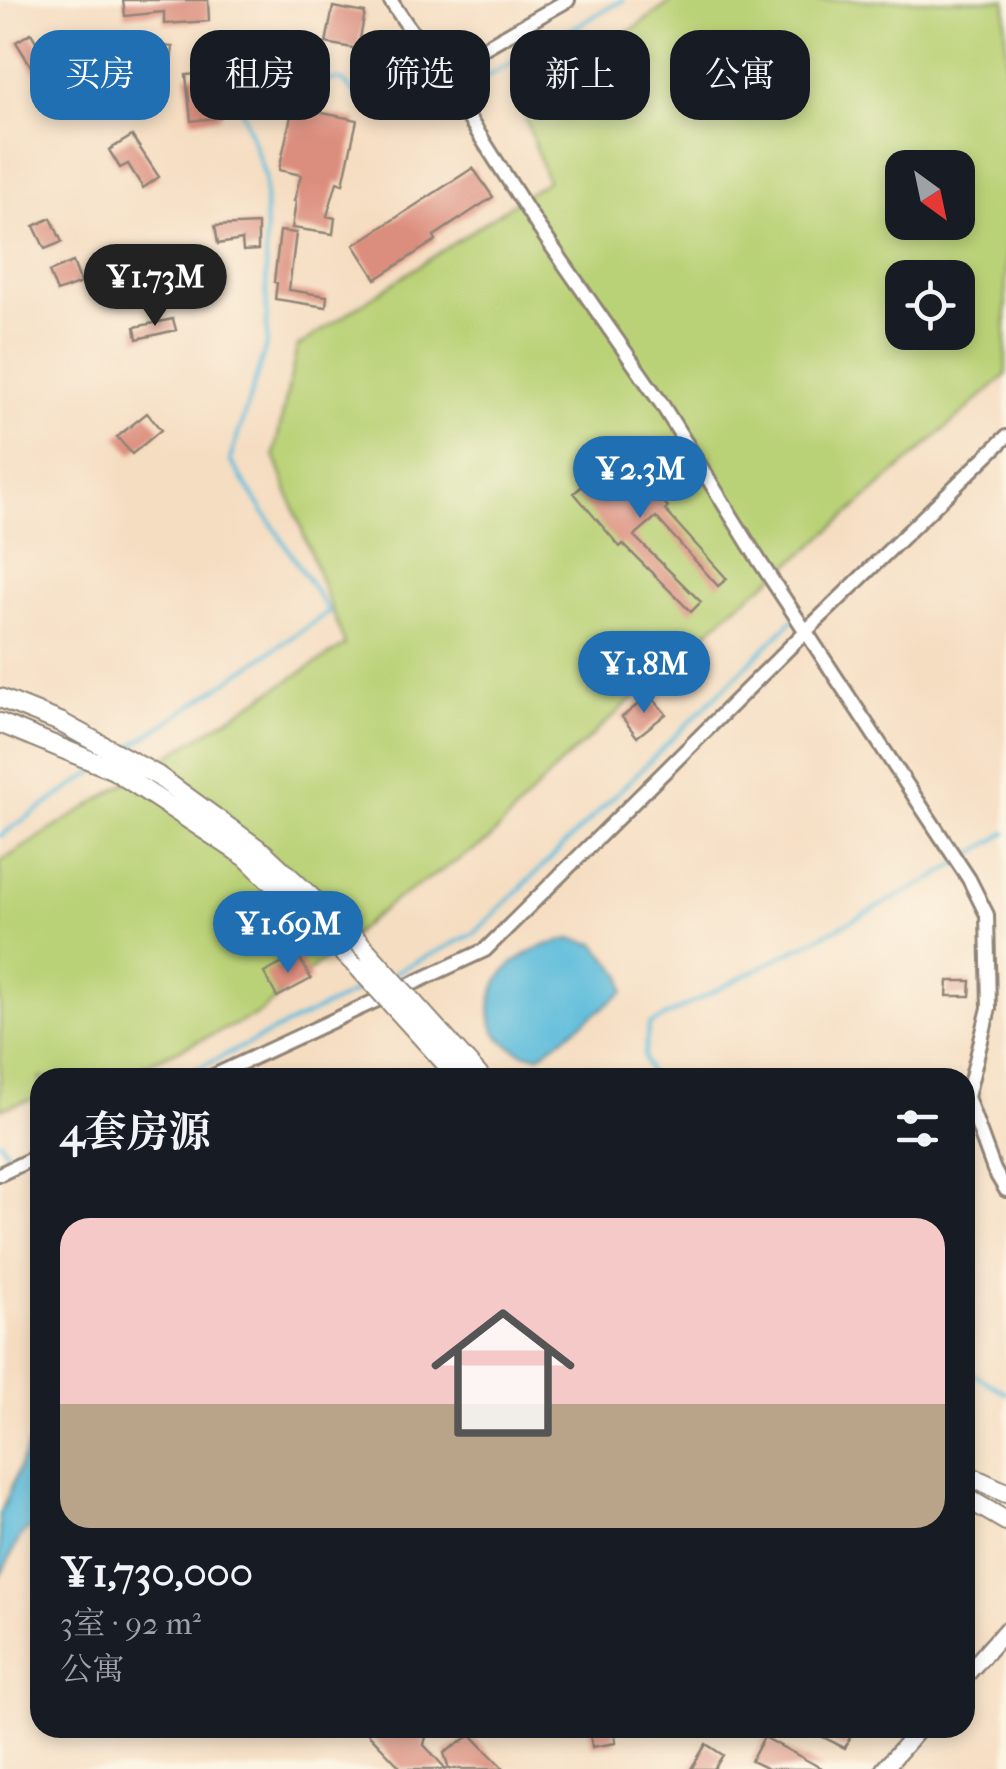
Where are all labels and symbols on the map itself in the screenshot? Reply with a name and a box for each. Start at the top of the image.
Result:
north arrow [885,150,975,240]
pin: ¥1.73M [74,244,236,329]
pin: ¥2.3M [570,436,710,521]
pin: ¥1.8M [574,631,714,716]
pin: ¥1.69M [207,891,369,976]

